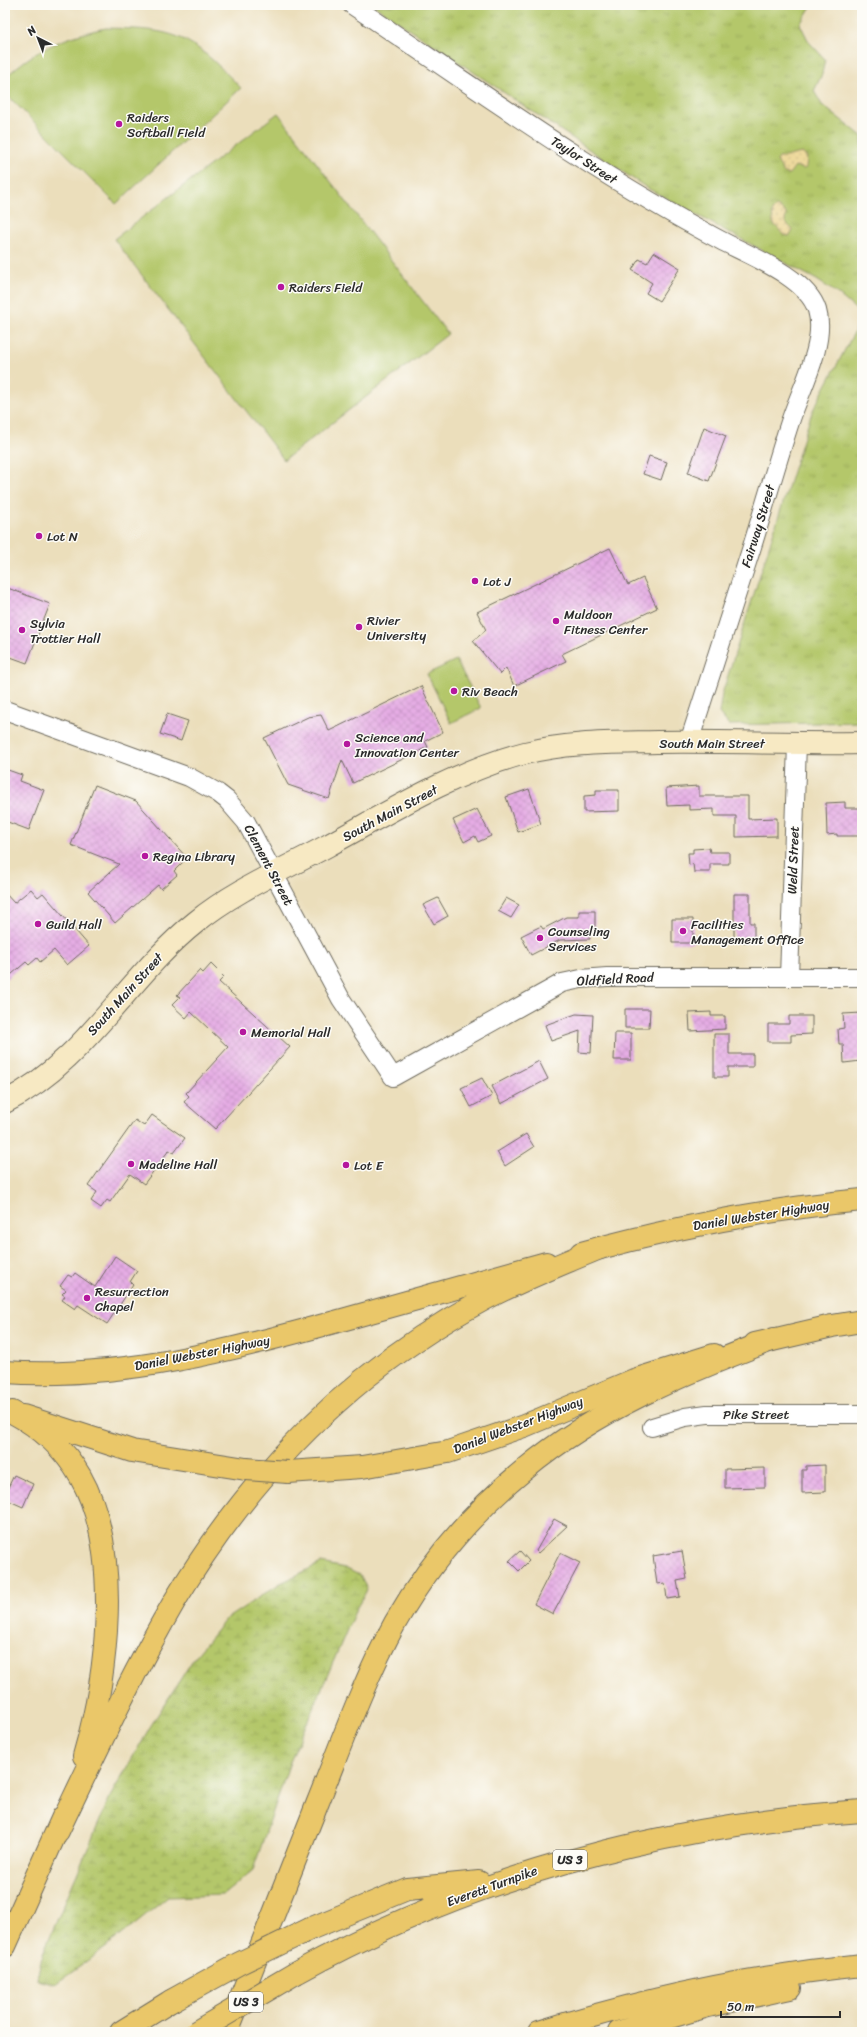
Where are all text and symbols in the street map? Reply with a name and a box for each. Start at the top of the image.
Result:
north arrow [18,18,58,58]
text: N [22,21,41,41]
place label: Raiders Softball Field [127,106,206,144]
marker: Raiders Softball Field [114,119,124,129]
street label: Taylor Street [546,130,623,191]
place label: Raiders Field [289,276,363,299]
marker: Raiders Field [276,282,286,292]
street label: Fairway Street [734,481,782,570]
place label: Lot N [47,525,78,548]
marker: Lot N [34,531,44,541]
place label: Lot J [483,570,512,593]
marker: Lot J [470,576,480,586]
place label: Muldoon Fitness Center [564,603,648,641]
place label: Rivier University [367,609,427,647]
place label: Sylvia Trottier Hall [30,612,101,650]
marker: Muldoon Fitness Center [551,616,561,626]
marker: Rivier University [354,622,364,632]
marker: Sylvia Trottier Hall [17,625,27,635]
place label: Riv Beach [462,680,518,703]
marker: Riv Beach [449,686,459,696]
place label: Science and Innovation Center [354,726,459,764]
street label: South Main Street [659,732,765,755]
marker: Science and Innovation Center [342,739,352,749]
street label: South Main Street [338,778,443,848]
street label: Clement Street [238,820,300,910]
street label: Weld Street [780,825,806,895]
place label: Regina Library [153,845,235,868]
marker: Regina Library [140,851,150,861]
place label: Guild Hall [46,913,102,936]
place label: Facilities Management Office [691,913,804,951]
marker: Guild Hall [33,919,43,929]
place label: Counseling Services [548,920,610,958]
marker: Facilities Management Office [678,926,688,936]
marker: Counseling Services [535,933,545,943]
street label: South Main Street [81,947,169,1041]
street label: Oldfield Road [576,965,655,993]
place label: Memorial Hall [251,1021,331,1044]
marker: Memorial Hall [238,1027,248,1037]
place label: Madeline Hall [139,1153,218,1176]
place label: Lot E [354,1154,384,1177]
marker: Madeline Hall [126,1159,136,1169]
marker: Lot E [341,1160,351,1170]
street label: Daniel Webster Highway [691,1193,831,1237]
place label: Resurrection Chapel [95,1280,169,1318]
marker: Resurrection Chapel [82,1293,92,1303]
street label: Daniel Webster Highway [132,1329,272,1377]
street label: Daniel Webster Highway [450,1390,586,1460]
street label: Pike Street [723,1403,789,1426]
road number: US 3 [553,1850,587,1870]
street label: Everett Turnpike [443,1859,541,1913]
road number: US 3 [229,1992,263,2012]
scale bar [721,1993,840,2019]
text: 50 m [727,1996,754,2018]

